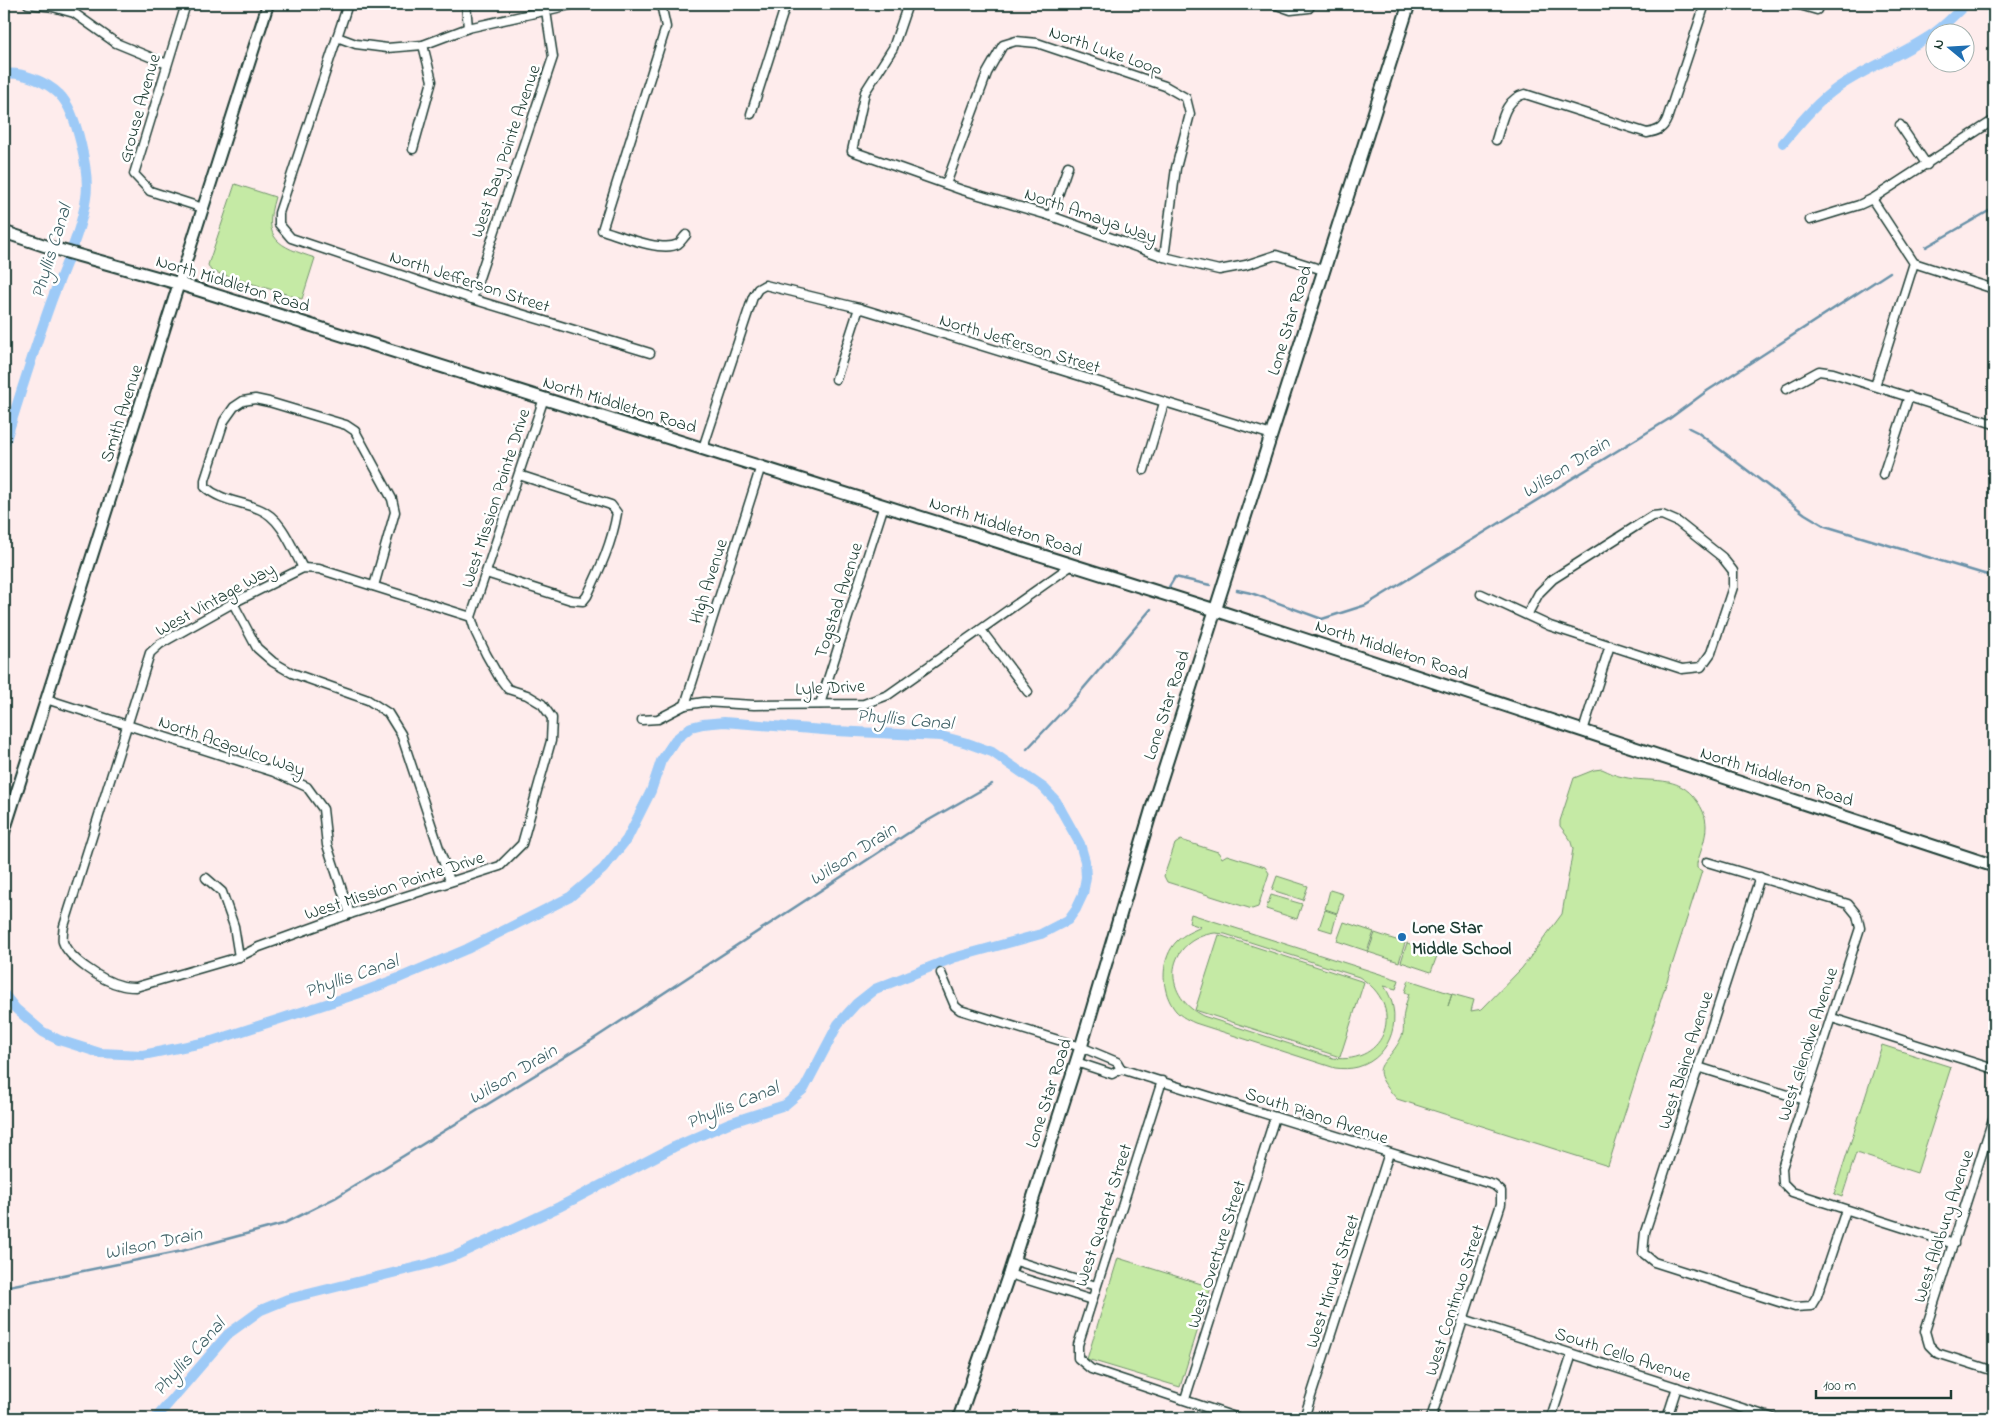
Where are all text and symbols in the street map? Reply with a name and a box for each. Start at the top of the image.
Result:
street label: North Luke Loop [1045,20,1166,84]
north arrow [1926,22,1976,72]
text: N [1928,37,1951,52]
street label: Grouse Avenue [113,50,169,166]
street label: West Bay Pointe Avenue [465,61,549,242]
street label: North Amaya Way [1020,182,1160,252]
water label: Phyllis Canal [25,199,80,302]
street label: North Jefferson Street [386,245,553,321]
street label: North Middleton Road [152,249,313,321]
street label: Lone Star Road [1262,262,1320,379]
street label: North Jefferson Street [936,308,1103,382]
street label: Smith Avenue [95,360,151,466]
street label: North Middleton Road [539,370,700,442]
street label: West Mission Pointe Drive [456,405,538,592]
water label: Wilson Drain [1517,430,1616,506]
street label: North Middleton Road [925,491,1085,565]
street label: High Avenue [684,535,737,628]
street label: Togstad Avenue [809,538,872,662]
street label: West Vintage Way [151,557,281,645]
street label: North Middleton Road [1311,614,1471,688]
street label: Lone Star Road [1138,647,1198,764]
street label: Lyle Drive [795,674,867,704]
water label: Phyllis Canal [855,703,957,738]
street label: North Acapulco Way [155,710,308,784]
street label: North Middleton Road [1696,741,1856,815]
water label: Wilson Drain [805,817,903,893]
street label: West Mission Pointe Drive [302,845,489,928]
place label: Lone Star Middle School [1412,916,1511,963]
marker: Lone Star Middle School [1396,931,1408,943]
water label: Phyllis Canal [301,948,405,1006]
street label: West Glendive Avenue [1772,964,1846,1125]
street label: West Blaine Avenue [1652,987,1722,1133]
street label: Lone Star Road [1020,1035,1080,1152]
water label: Wilson Drain [464,1038,563,1112]
water label: Phyllis Canal [683,1075,786,1137]
street label: South Piano Avenue [1241,1081,1392,1153]
street label: West Quartet Street [1070,1141,1140,1290]
street label: West Aldbury Avenue [1908,1146,1982,1307]
street label: West Overture Street [1182,1177,1254,1332]
street label: West Minuet Street [1300,1212,1368,1352]
water label: Wilson Drain [102,1221,205,1268]
street label: West Continuo Street [1419,1222,1493,1380]
water label: Phyllis Canal [147,1310,234,1403]
street label: South Cello Avenue [1551,1322,1695,1390]
scale bar [1816,1367,1950,1399]
text: 100 m [1823,1375,1856,1397]

